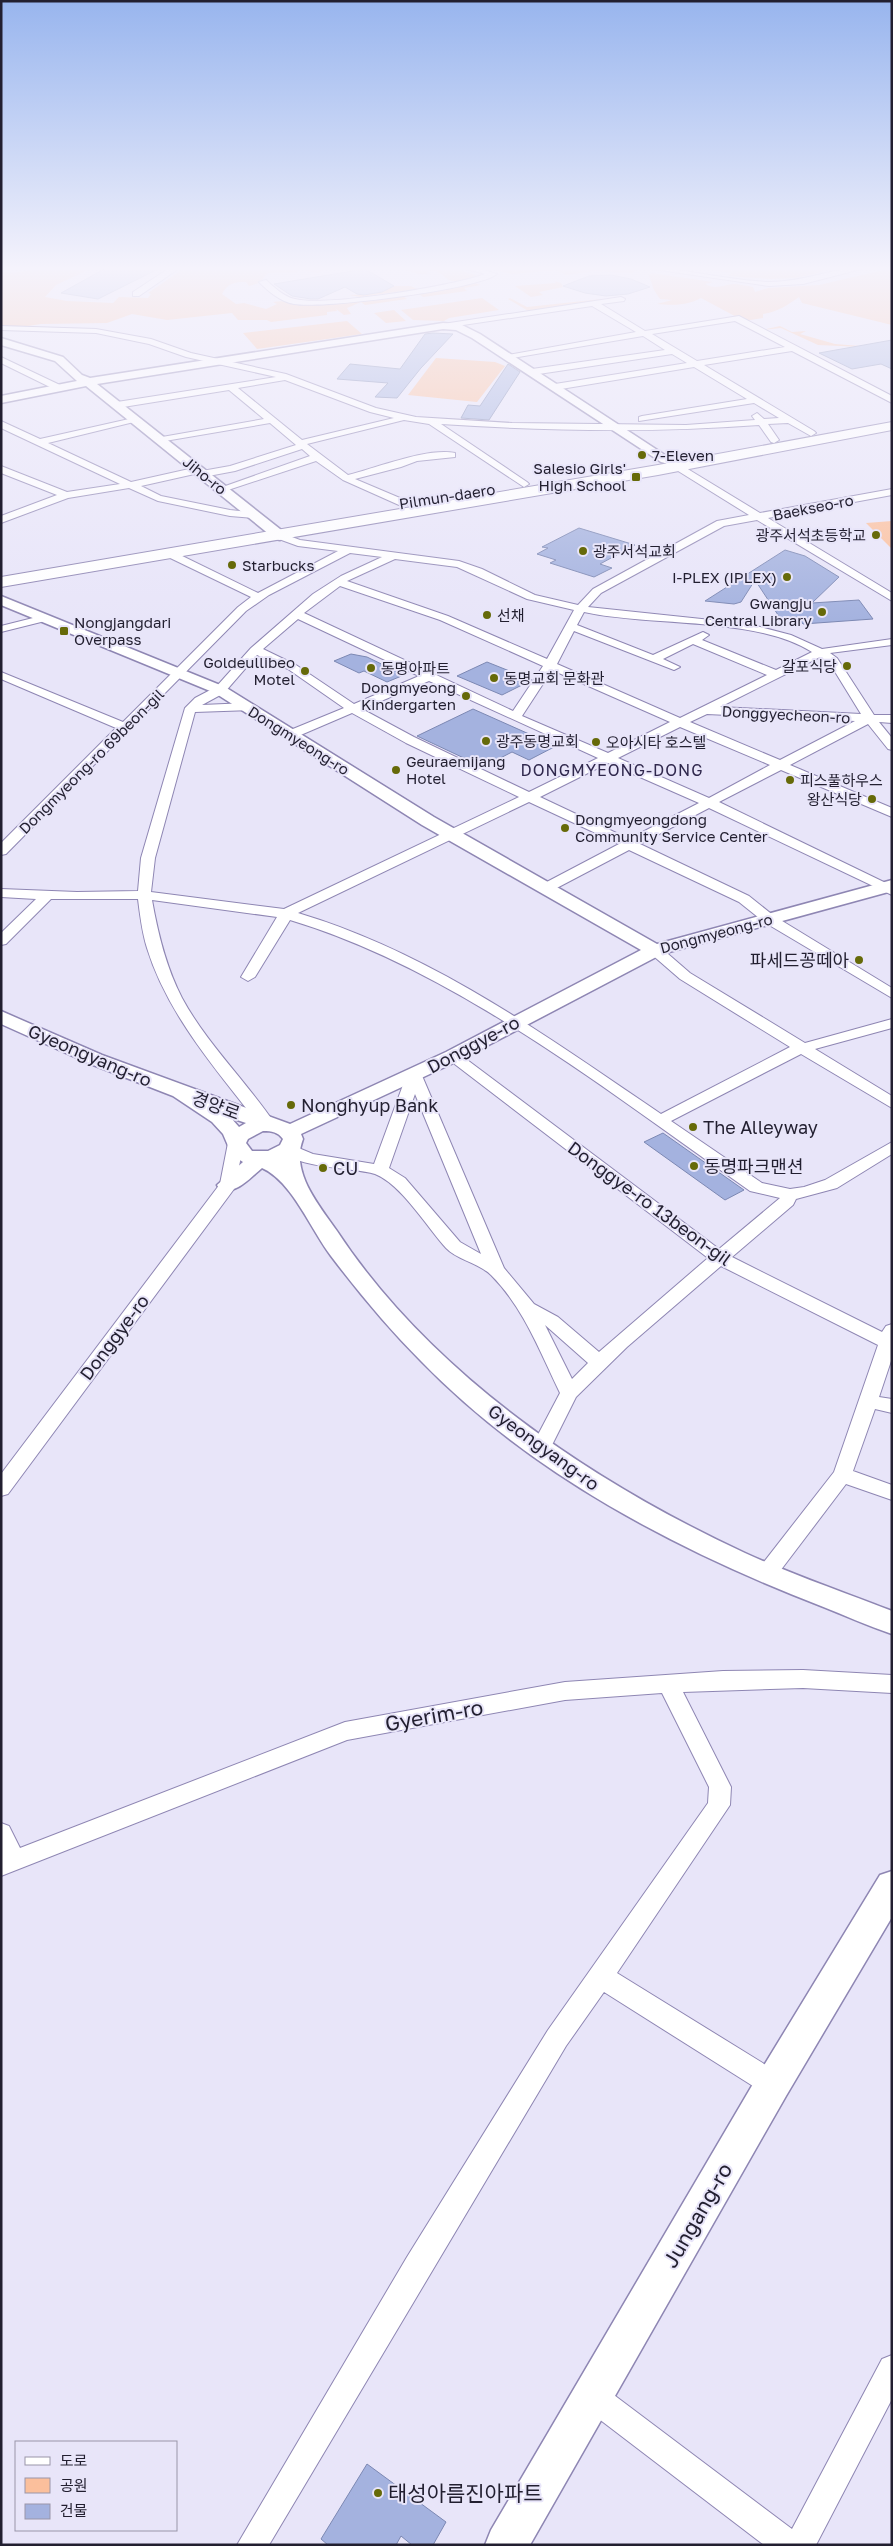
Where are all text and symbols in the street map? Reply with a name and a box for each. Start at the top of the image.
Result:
place label: 7-Eleven [652,446,714,464]
marker: 7-Eleven [636,449,648,461]
street label: Jiho-ro [180,452,230,498]
place label: Salesio Girls' High School [533,459,626,494]
marker: Salesio Girls' High School [630,471,642,483]
street label: Pilmun-daero [398,480,496,512]
street label: Baekseo-ro [771,490,855,524]
place label: 광주서석초등학교 [756,526,866,544]
marker: 광주서석초등학교 [870,529,882,541]
place label: 광주서석교회 [593,542,676,560]
marker: 광주서석교회 [577,545,589,557]
place label: Starbucks [242,556,315,574]
marker: Starbucks [226,559,238,571]
place label: I-PLEX (IPLEX) [672,568,777,586]
marker: I-PLEX (IPLEX) [781,571,793,583]
place label: Gwangju Central Library [705,594,813,629]
place label: 선채 [497,606,525,624]
marker: Gwangju Central Library [816,606,828,618]
marker: 선채 [481,609,493,621]
place label: Nongjangdari Overpass [74,613,171,648]
marker: Nongjangdari Overpass [58,625,70,637]
place label: Goldeullibeo Motel [203,653,295,688]
place label: 갈포식당 [782,657,837,675]
place label: 동명아파트 [381,659,450,677]
marker: 갈포식당 [841,660,853,672]
marker: 동명아파트 [365,662,377,674]
marker: Goldeullibeo Motel [299,665,311,677]
place label: 동명교회 문화관 [504,669,605,687]
marker: 동명교회 문화관 [488,672,500,684]
place label: Dongmyeong Kindergarten [361,678,456,713]
street label: Dongmyeong-ro 69beon-gil [15,685,167,837]
marker: Dongmyeong Kindergarten [460,690,472,702]
street label: Dongmyeong-ro [245,702,353,778]
street label: Donggyecheon-ro [721,702,851,726]
place label: 광주동명교회 [496,732,579,750]
place label: 오아시타 호스텔 [606,733,706,751]
marker: 광주동명교회 [480,735,492,747]
marker: 오아시타 호스텔 [590,736,602,748]
place label: Geuraemijang Hotel [406,752,505,787]
district label: DONGMYEONG-DONG [520,760,704,780]
marker: Geuraemijang Hotel [390,764,402,776]
place label: 피스풀하우스 [800,771,883,789]
marker: 피스풀하우스 [784,774,796,786]
place label: 왕산식당 [807,790,862,808]
marker: 왕산식당 [866,793,878,805]
place label: Dongmyeongdong Community Service Center [575,810,768,845]
marker: Dongmyeongdong Community Service Center [559,822,571,834]
street label: Dongmyeong-ro [658,909,774,957]
place label: 파세드꽁떼아 [750,949,849,971]
marker: 파세드꽁떼아 [853,954,865,966]
street label: Donggye-ro [423,1011,523,1077]
street label: Gyeongyang-ro [25,1019,155,1091]
street label: 경양로 [189,1086,243,1124]
place label: Nonghyup Bank [301,1094,438,1116]
marker: Nonghyup Bank [285,1099,297,1111]
place label: The Alleyway [703,1116,818,1138]
marker: The Alleyway [687,1121,699,1133]
street label: Donggye-ro 13beon-gil [564,1136,736,1270]
place label: 동명파크맨션 [704,1155,803,1177]
place label: CU [333,1157,358,1179]
marker: 동명파크맨션 [688,1160,700,1172]
marker: CU [317,1162,329,1174]
street label: Donggye-ro [75,1290,153,1384]
street label: Gyeongyang-ro [484,1399,604,1495]
street label: Gyerim-ro [383,1694,485,1736]
street label: Jungang-ro [657,2158,737,2272]
legend [15,2441,178,2531]
text: 도로 [60,2451,88,2469]
text: 공원 [60,2476,88,2494]
place label: 태성아름진아파트 [388,2480,543,2506]
marker: 태성아름진아파트 [372,2487,384,2499]
text: 건물 [60,2501,88,2519]

